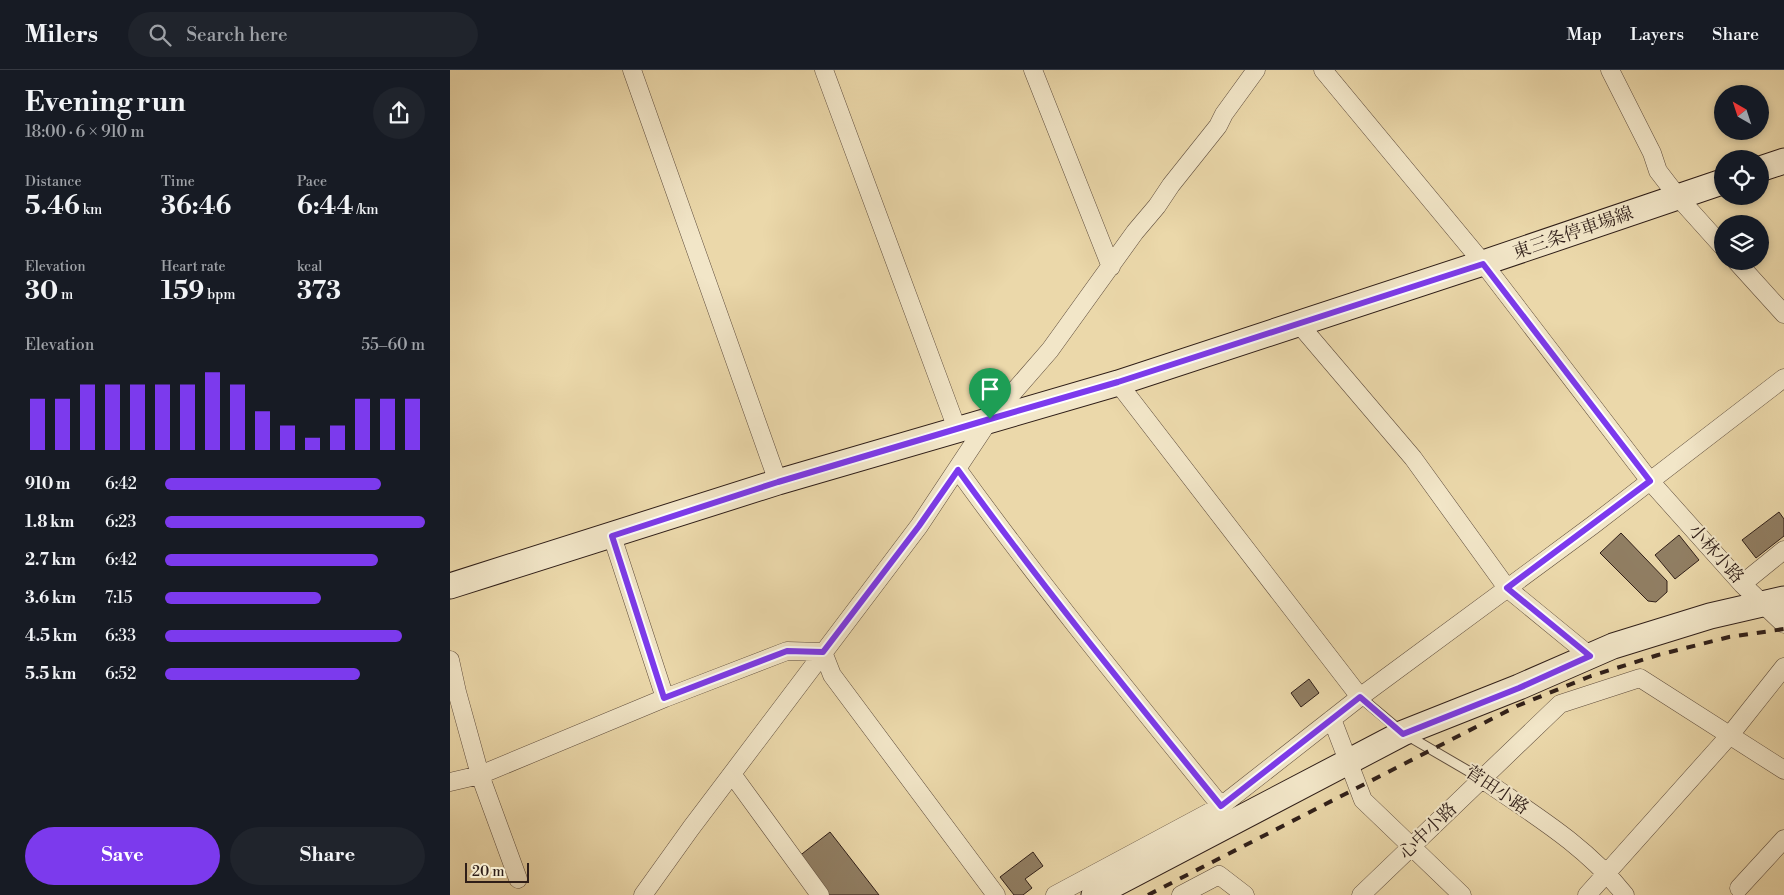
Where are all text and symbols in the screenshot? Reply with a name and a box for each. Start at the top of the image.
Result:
search box [128,12,478,57]
text: Milers [25,20,98,50]
icon: search [146,21,174,49]
text: Search here [186,23,288,47]
text: Map [1567,23,1602,46]
text: Layers [1630,23,1684,46]
text: Share [1712,23,1759,46]
text: Evening run [25,85,186,120]
north arrow [1714,85,1769,140]
map controls [1714,85,1769,270]
button: share [373,87,425,139]
text: 18:00 · 6 × 910 m [25,122,145,142]
button: locate [1714,150,1769,205]
text: Distance [25,173,82,191]
text: Time [161,173,195,191]
text: Pace [297,173,327,191]
text: 5.46 [25,191,80,222]
text: 36:46 [161,191,231,222]
text: 6:44 [297,191,354,222]
text: km [80,201,102,219]
text: /km [354,201,379,219]
street label: 東三条停車場線 [1510,202,1636,264]
button: layers [1714,215,1769,270]
text: Elevation [25,258,86,276]
text: Heart rate [161,258,226,276]
text: kcal [297,258,322,276]
text: 30 [25,276,58,307]
text: 159 [161,276,204,307]
text: 373 [297,276,341,307]
text: m [58,286,73,304]
text: bpm [204,286,236,304]
text: Elevation [25,335,94,355]
text: 55–60 m [361,335,425,355]
pin [969,368,1011,419]
icon: arrive [976,375,1004,403]
text: 910 m [25,474,70,494]
text: 6:42 [105,474,137,494]
text: 1.8 km [25,512,74,532]
text: 6:23 [105,512,136,532]
street label: 小林小路 [1683,520,1749,588]
text: 2.7 km [25,550,76,570]
text: 6:42 [105,550,137,570]
text: 3.6 km [25,588,76,608]
text: 7:15 [105,588,133,608]
text: 4.5 km [25,626,77,646]
text: 6:33 [105,626,136,646]
text: 5.5 km [25,664,76,684]
text: 6:52 [105,664,136,684]
street label: 菅田小路 [1461,760,1533,820]
street label: 心中小路 [1394,798,1462,864]
button: Save [25,827,220,885]
button: Share [230,827,425,885]
scale bar [465,860,529,883]
text: 20 m [472,863,504,881]

